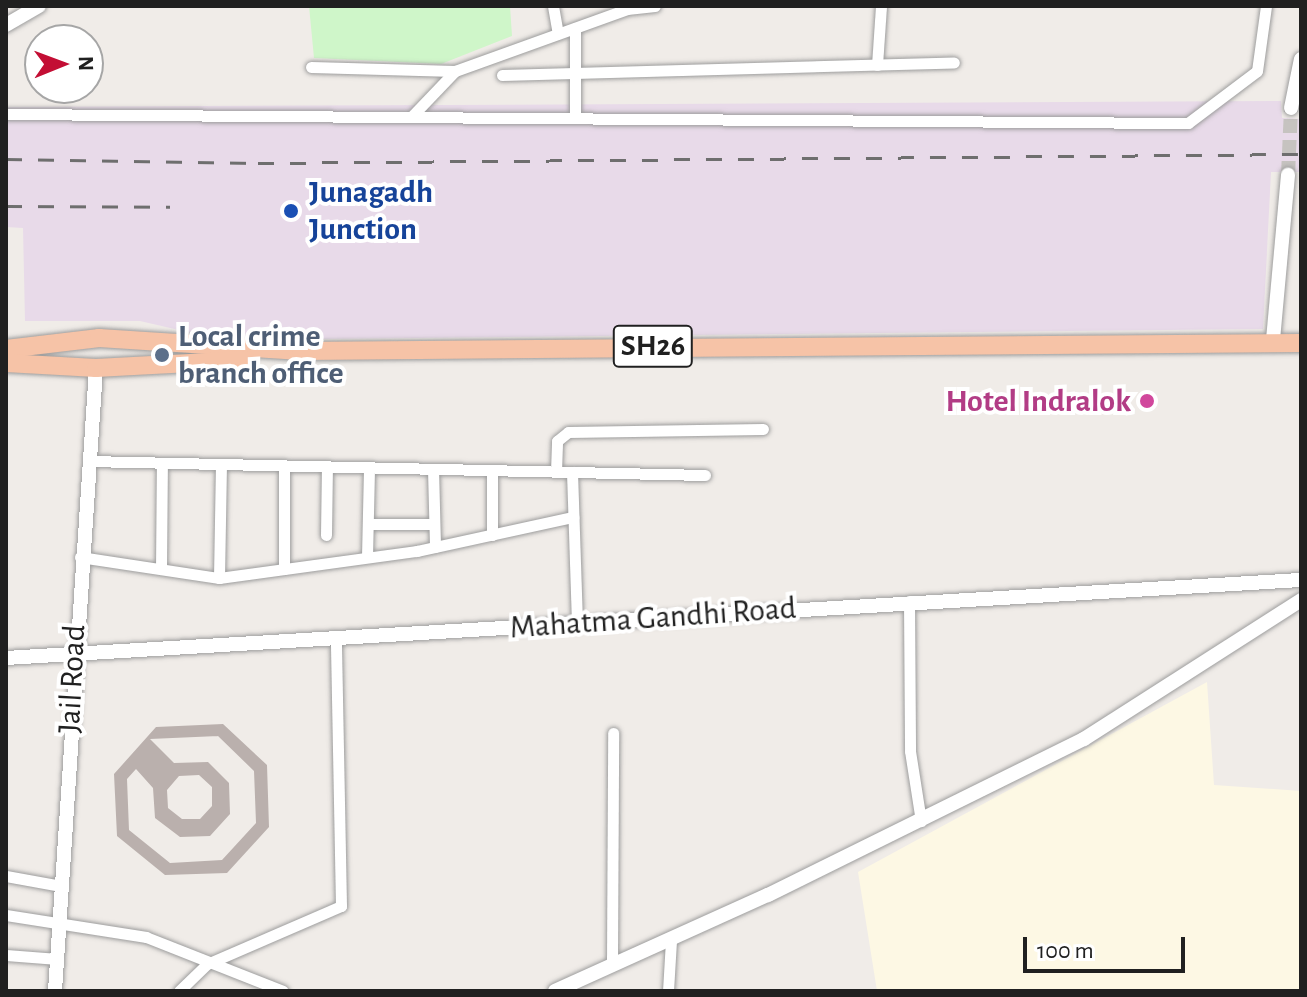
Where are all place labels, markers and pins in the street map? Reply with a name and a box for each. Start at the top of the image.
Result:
place label: Junagadh Junction [309,174,433,249]
marker: Junagadh Junction [280,200,302,222]
place label: Local crime branch office [178,318,344,393]
marker: Local crime branch office [153,346,171,364]
place label: Hotel Indralok [945,382,1131,420]
marker: Hotel Indralok [1138,392,1156,410]

